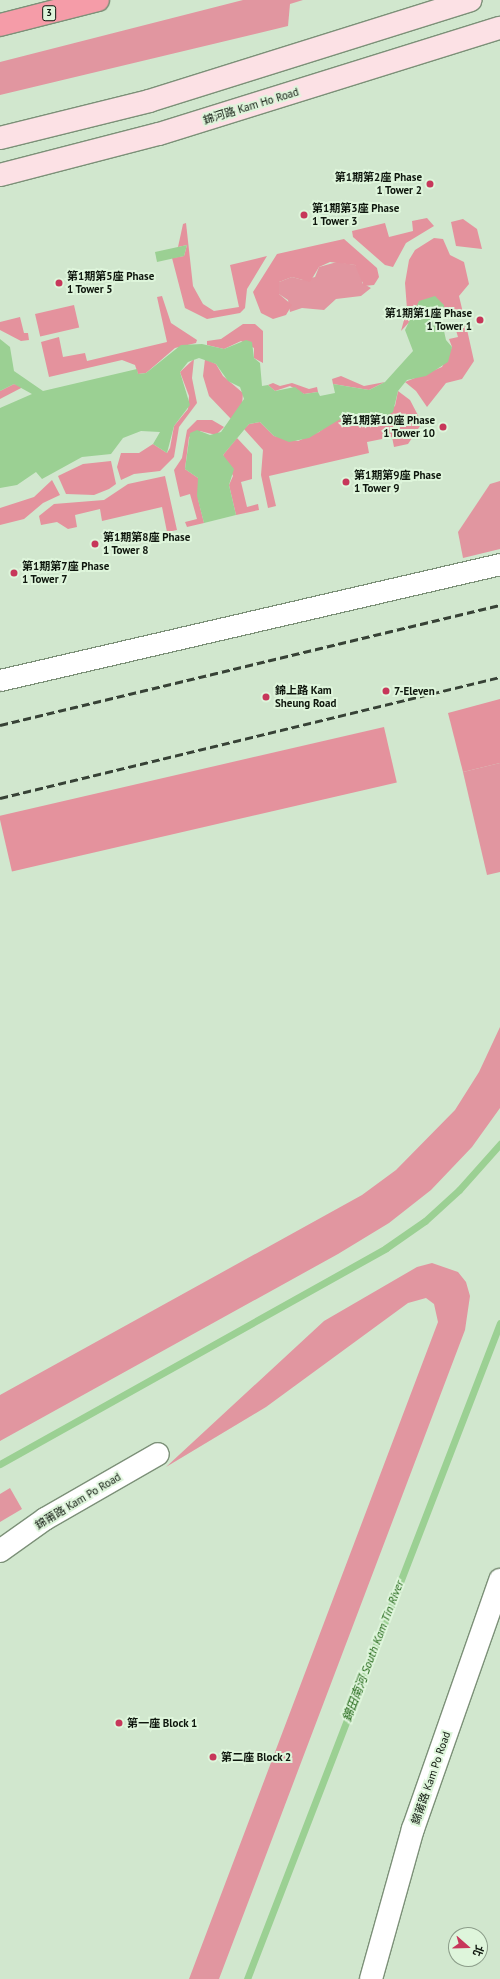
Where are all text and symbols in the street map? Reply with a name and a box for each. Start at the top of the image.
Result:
road number: 3 [42,5,56,21]
street label: 錦河路 Kam Ho Road [202,85,300,127]
place label: 第1期第2座 Phase 1 Tower 2 [335,171,422,197]
marker: 第1期第2座 Phase 1 Tower 2 [425,179,435,189]
place label: 第1期第3座 Phase 1 Tower 3 [312,202,399,228]
marker: 第1期第3座 Phase 1 Tower 3 [299,210,309,220]
place label: 第1期第5座 Phase 1 Tower 5 [67,270,154,296]
marker: 第1期第5座 Phase 1 Tower 5 [54,278,64,288]
place label: 第1期第1座 Phase 1 Tower 1 [385,307,472,333]
marker: 第1期第1座 Phase 1 Tower 1 [475,315,485,325]
place label: 第1期第10座 Phase 1 Tower 10 [342,414,435,440]
marker: 第1期第10座 Phase 1 Tower 10 [438,422,448,432]
place label: 第1期第9座 Phase 1 Tower 9 [354,469,441,495]
marker: 第1期第9座 Phase 1 Tower 9 [341,477,351,487]
place label: 第1期第8座 Phase 1 Tower 8 [103,531,190,557]
marker: 第1期第8座 Phase 1 Tower 8 [90,539,100,549]
place label: 第1期第7座 Phase 1 Tower 7 [22,560,109,586]
marker: 第1期第7座 Phase 1 Tower 7 [9,568,19,578]
place label: 錦上路 Kam Sheung Road [275,684,336,710]
place label: 7-Eleven [394,684,435,698]
marker: 7-Eleven [381,686,391,696]
marker: 錦上路 Kam Sheung Road [260,691,272,703]
street label: 錦莆路 Kam Po Road [33,1470,123,1532]
water label: 錦田南河 South Kam Tin River [339,1578,407,1724]
place label: 第一座 Block 1 [127,1716,198,1730]
marker: 第一座 Block 1 [114,1718,124,1728]
street label: 錦莆路 Kam Po Road [409,1730,453,1826]
place label: 第二座 Block 2 [221,1750,292,1764]
marker: 第二座 Block 2 [208,1752,218,1762]
north arrow [448,1927,488,1967]
text: 北 [470,1943,487,1958]

